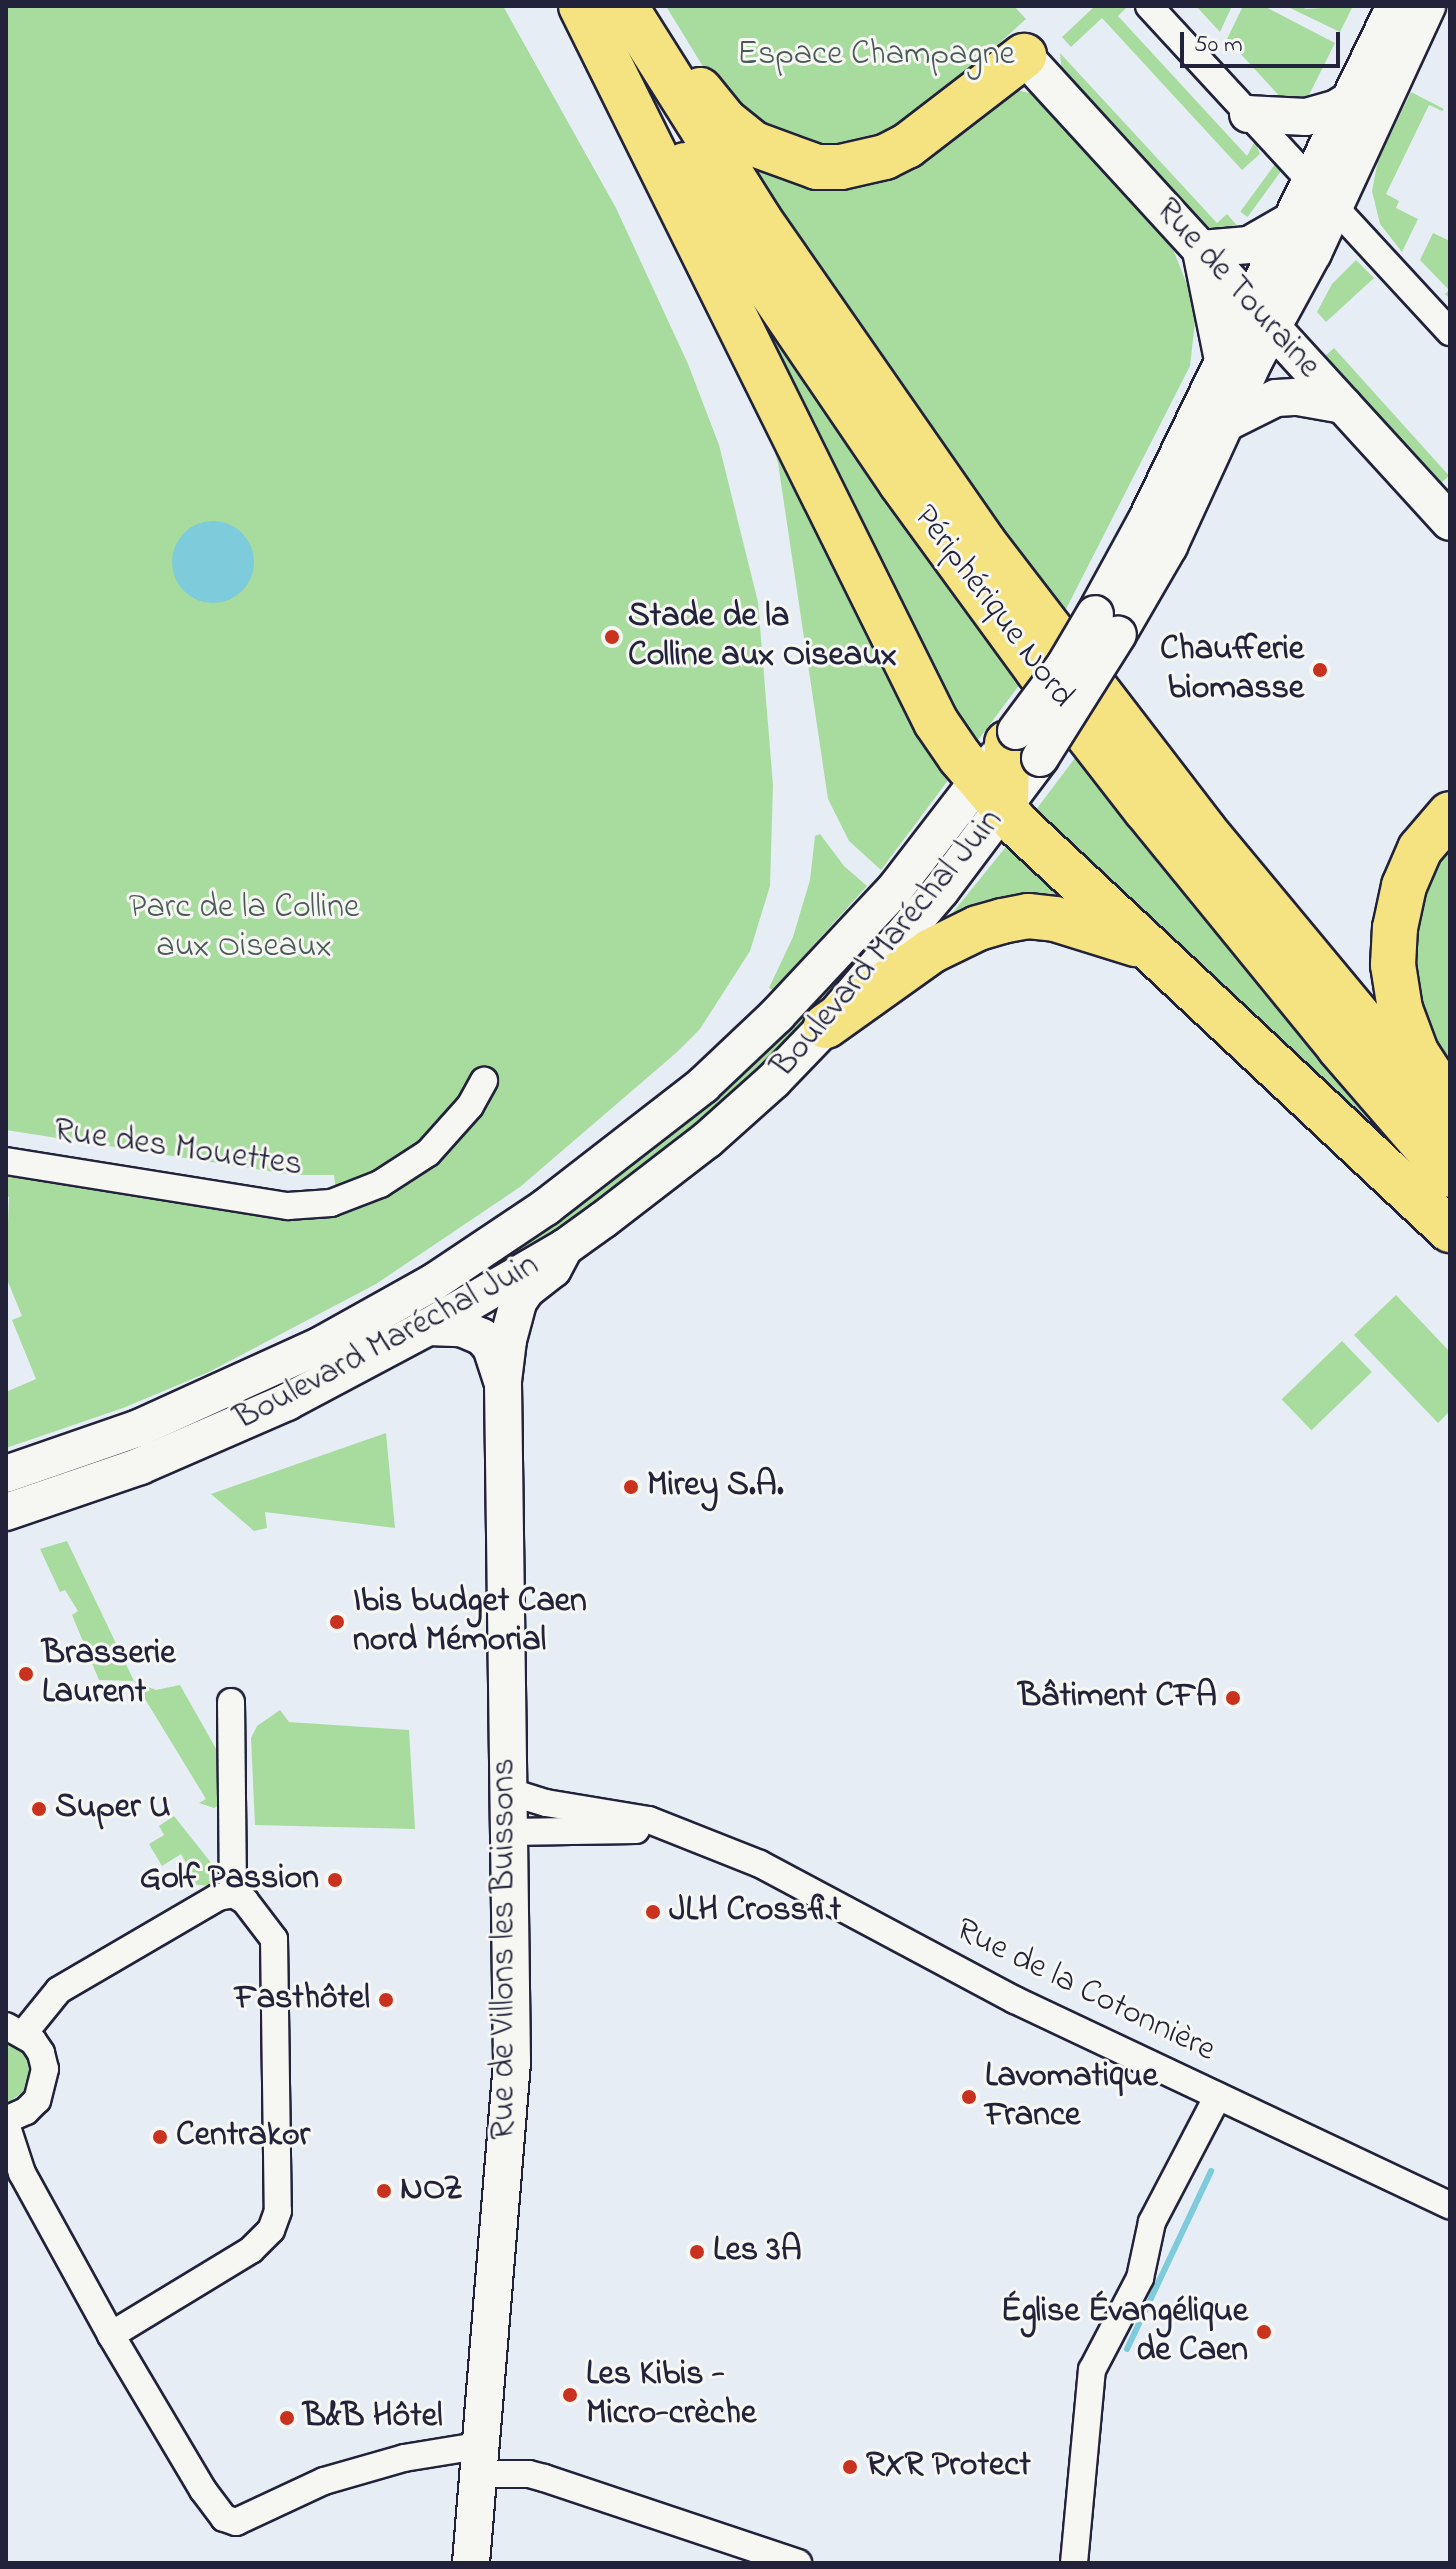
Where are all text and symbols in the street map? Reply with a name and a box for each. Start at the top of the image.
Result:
scale bar [1184,16,1344,66]
text: 50 m [1194,28,1243,63]
park label: Espace Champagne [737,36,1015,76]
street label: Rue de Touraine [1146,191,1328,387]
street label: Périphérique Nord [904,498,1082,716]
place label: Stade de la Colline aux Oiseaux [628,597,897,676]
marker: Stade de la Colline aux Oiseaux [603,628,621,646]
place label: Chaufferie biomasse [1160,630,1304,710]
marker: Chaufferie biomasse [1311,661,1329,679]
street label: Boulevard Maréchal Juin [764,801,1012,1087]
park label: Parc de la Colline aux Oiseaux [129,888,359,968]
street label: Rue des Mouettes [51,1111,305,1187]
street label: Boulevard Maréchal Juin [228,1246,546,1440]
place label: Mirey S.A. [647,1467,784,1507]
marker: Mirey S.A. [622,1478,640,1496]
place label: Ibis budget Caen nord Mémorial [353,1582,587,1662]
marker: Ibis budget Caen nord Mémorial [328,1613,346,1631]
place label: Brasserie Laurent [42,1634,176,1714]
marker: Brasserie Laurent [17,1665,35,1683]
place label: Bâtiment CFA [1018,1678,1217,1718]
marker: Bâtiment CFA [1224,1689,1242,1707]
street label: Rue de Villons les Buissons [485,1758,525,2140]
place label: Super U [55,1789,170,1829]
marker: Super U [30,1800,48,1818]
place label: Golf Passion [140,1860,319,1900]
marker: Golf Passion [326,1871,344,1889]
place label: JLH Crossfit [669,1892,841,1932]
marker: JLH Crossfit [644,1903,662,1921]
street label: Rue de la Cotonnière [949,1911,1221,2071]
place label: Fasthôtel [235,1980,370,2020]
marker: Fasthôtel [377,1991,395,2009]
place label: Lavomatique France [985,2057,1158,2136]
marker: Lavomatique France [960,2088,978,2106]
place label: Centrakor [176,2117,310,2157]
marker: Centrakor [151,2128,169,2146]
place label: NOZ [400,2171,463,2211]
marker: NOZ [375,2182,393,2200]
place label: Les 3A [713,2232,802,2272]
marker: Les 3A [688,2243,706,2261]
place label: Église Évangélique de Caen [1001,2292,1248,2372]
marker: Église Évangélique de Caen [1255,2323,1273,2341]
place label: Les Kibis - Micro-crèche [586,2355,756,2434]
marker: Les Kibis - Micro-crèche [561,2386,579,2404]
place label: B&B Hôtel [303,2398,443,2438]
marker: B&B Hôtel [278,2409,296,2427]
place label: RXR Protect [866,2447,1031,2487]
marker: RXR Protect [841,2458,859,2476]

